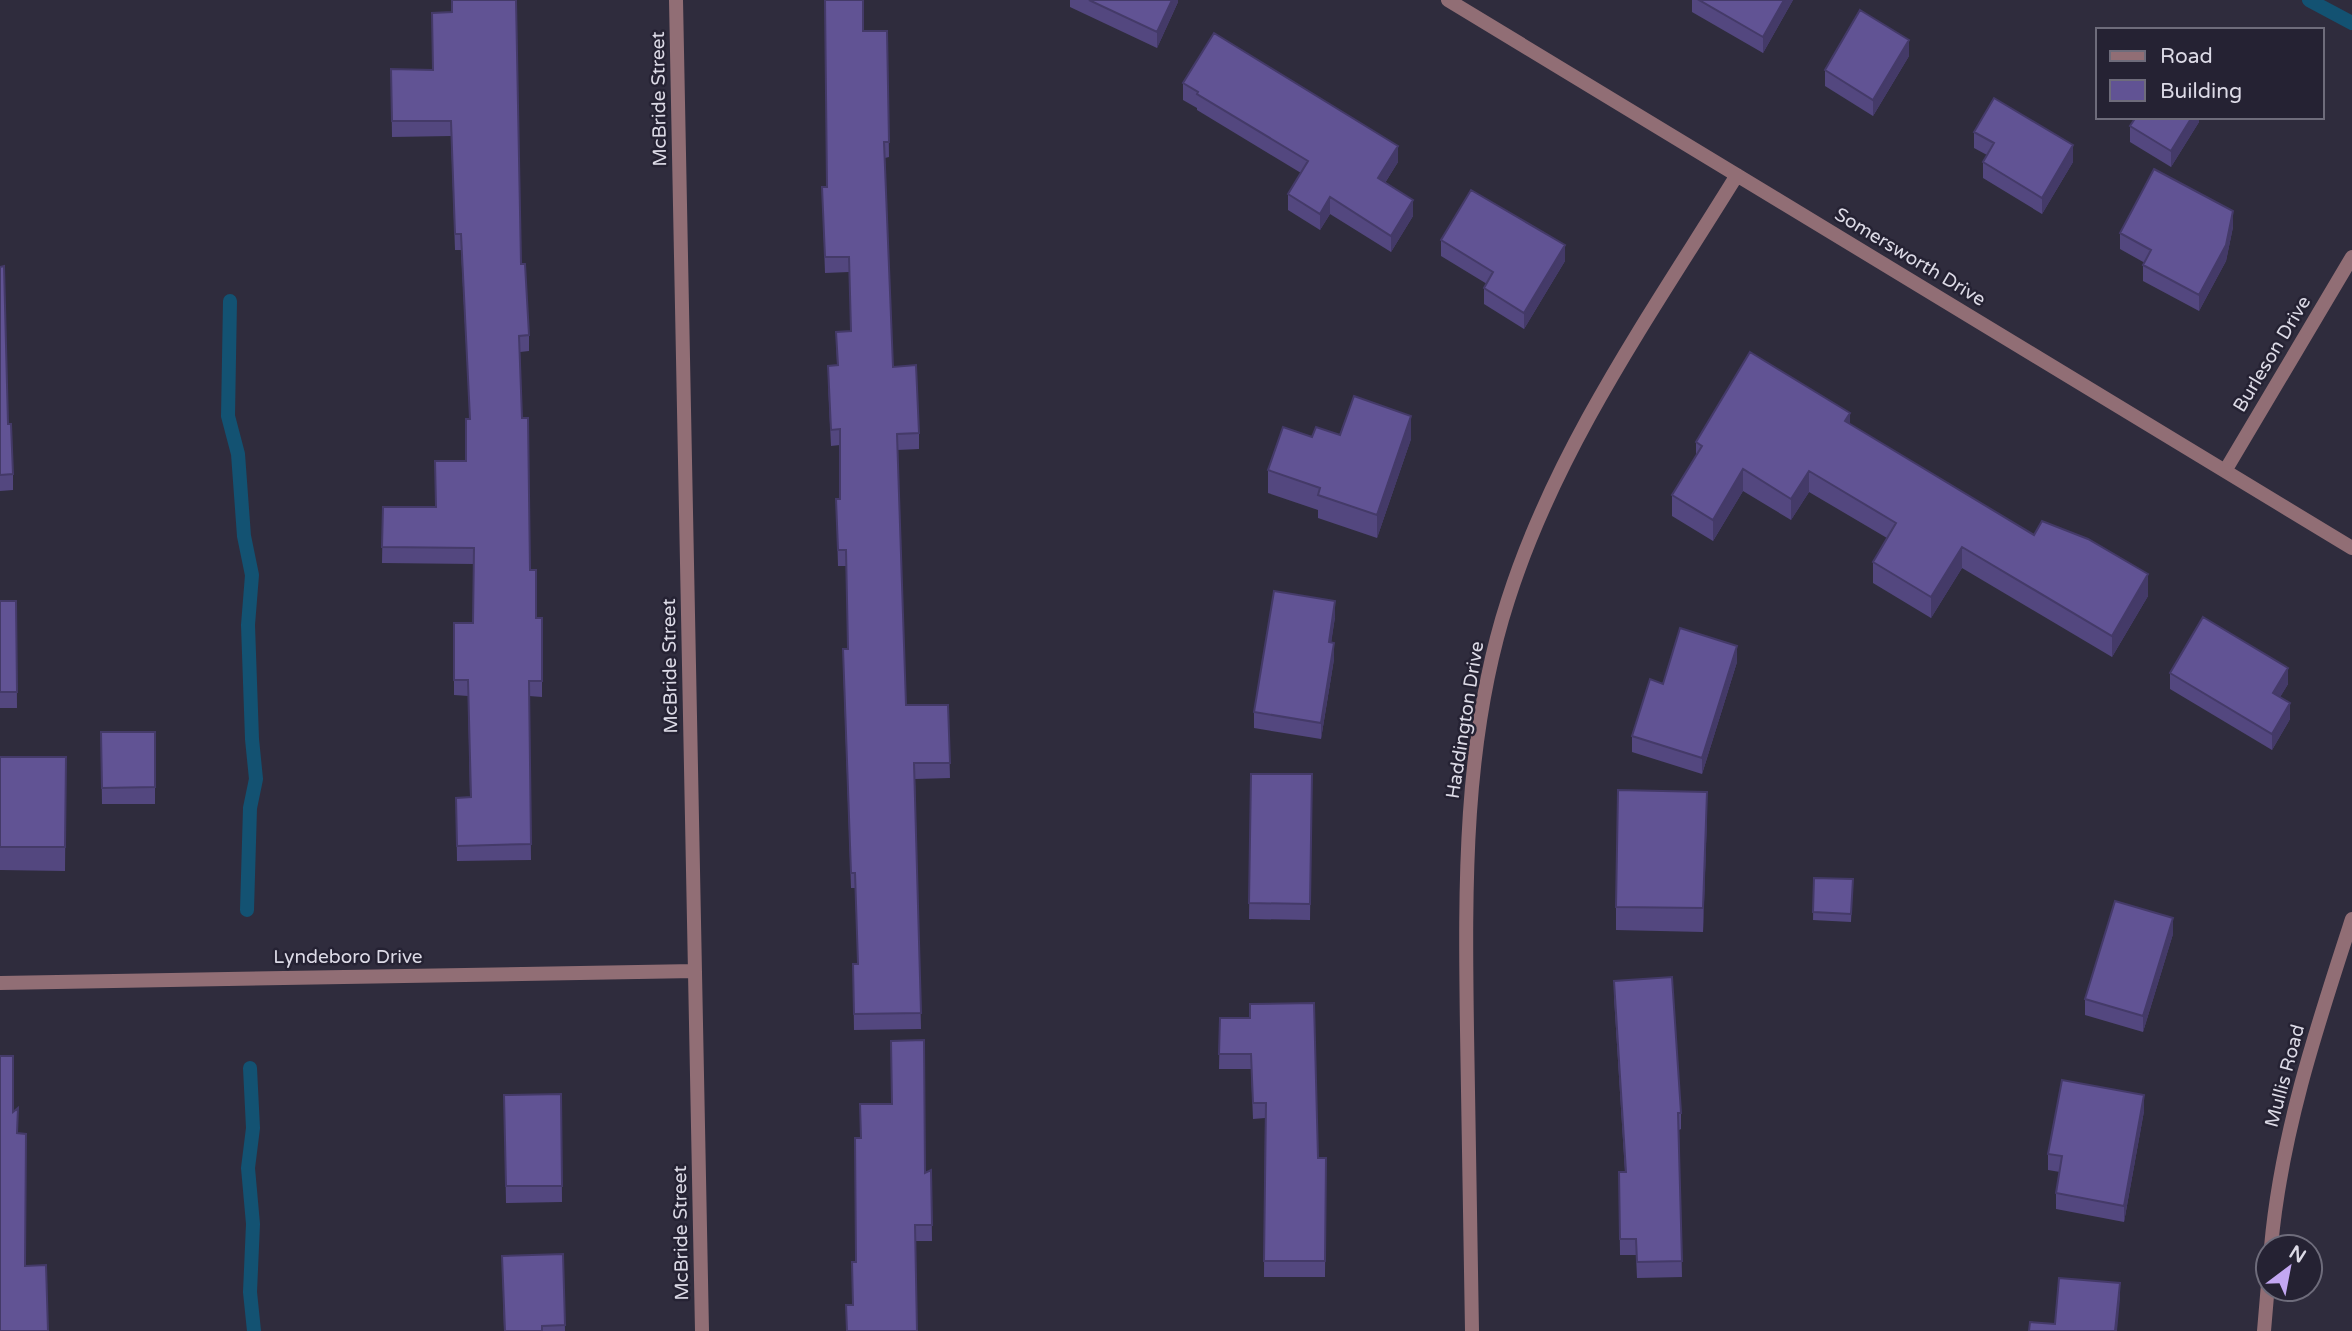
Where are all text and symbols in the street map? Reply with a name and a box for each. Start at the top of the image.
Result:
legend [2096,28,2324,119]
street label: McBride Street [647,31,671,167]
text: Road [2160,44,2213,69]
text: Building [2160,79,2242,104]
street label: Somersworth Drive [1831,203,1989,311]
street label: Burleson Drive [2229,292,2315,416]
street label: McBride Street [658,598,682,734]
street label: Haddington Drive [1442,640,1488,800]
street label: Lyndeboro Drive [273,946,423,968]
street label: Mullis Road [2261,1022,2309,1130]
street label: McBride Street [669,1165,693,1301]
north arrow [2254,1233,2324,1303]
text: N [2285,1241,2310,1268]

